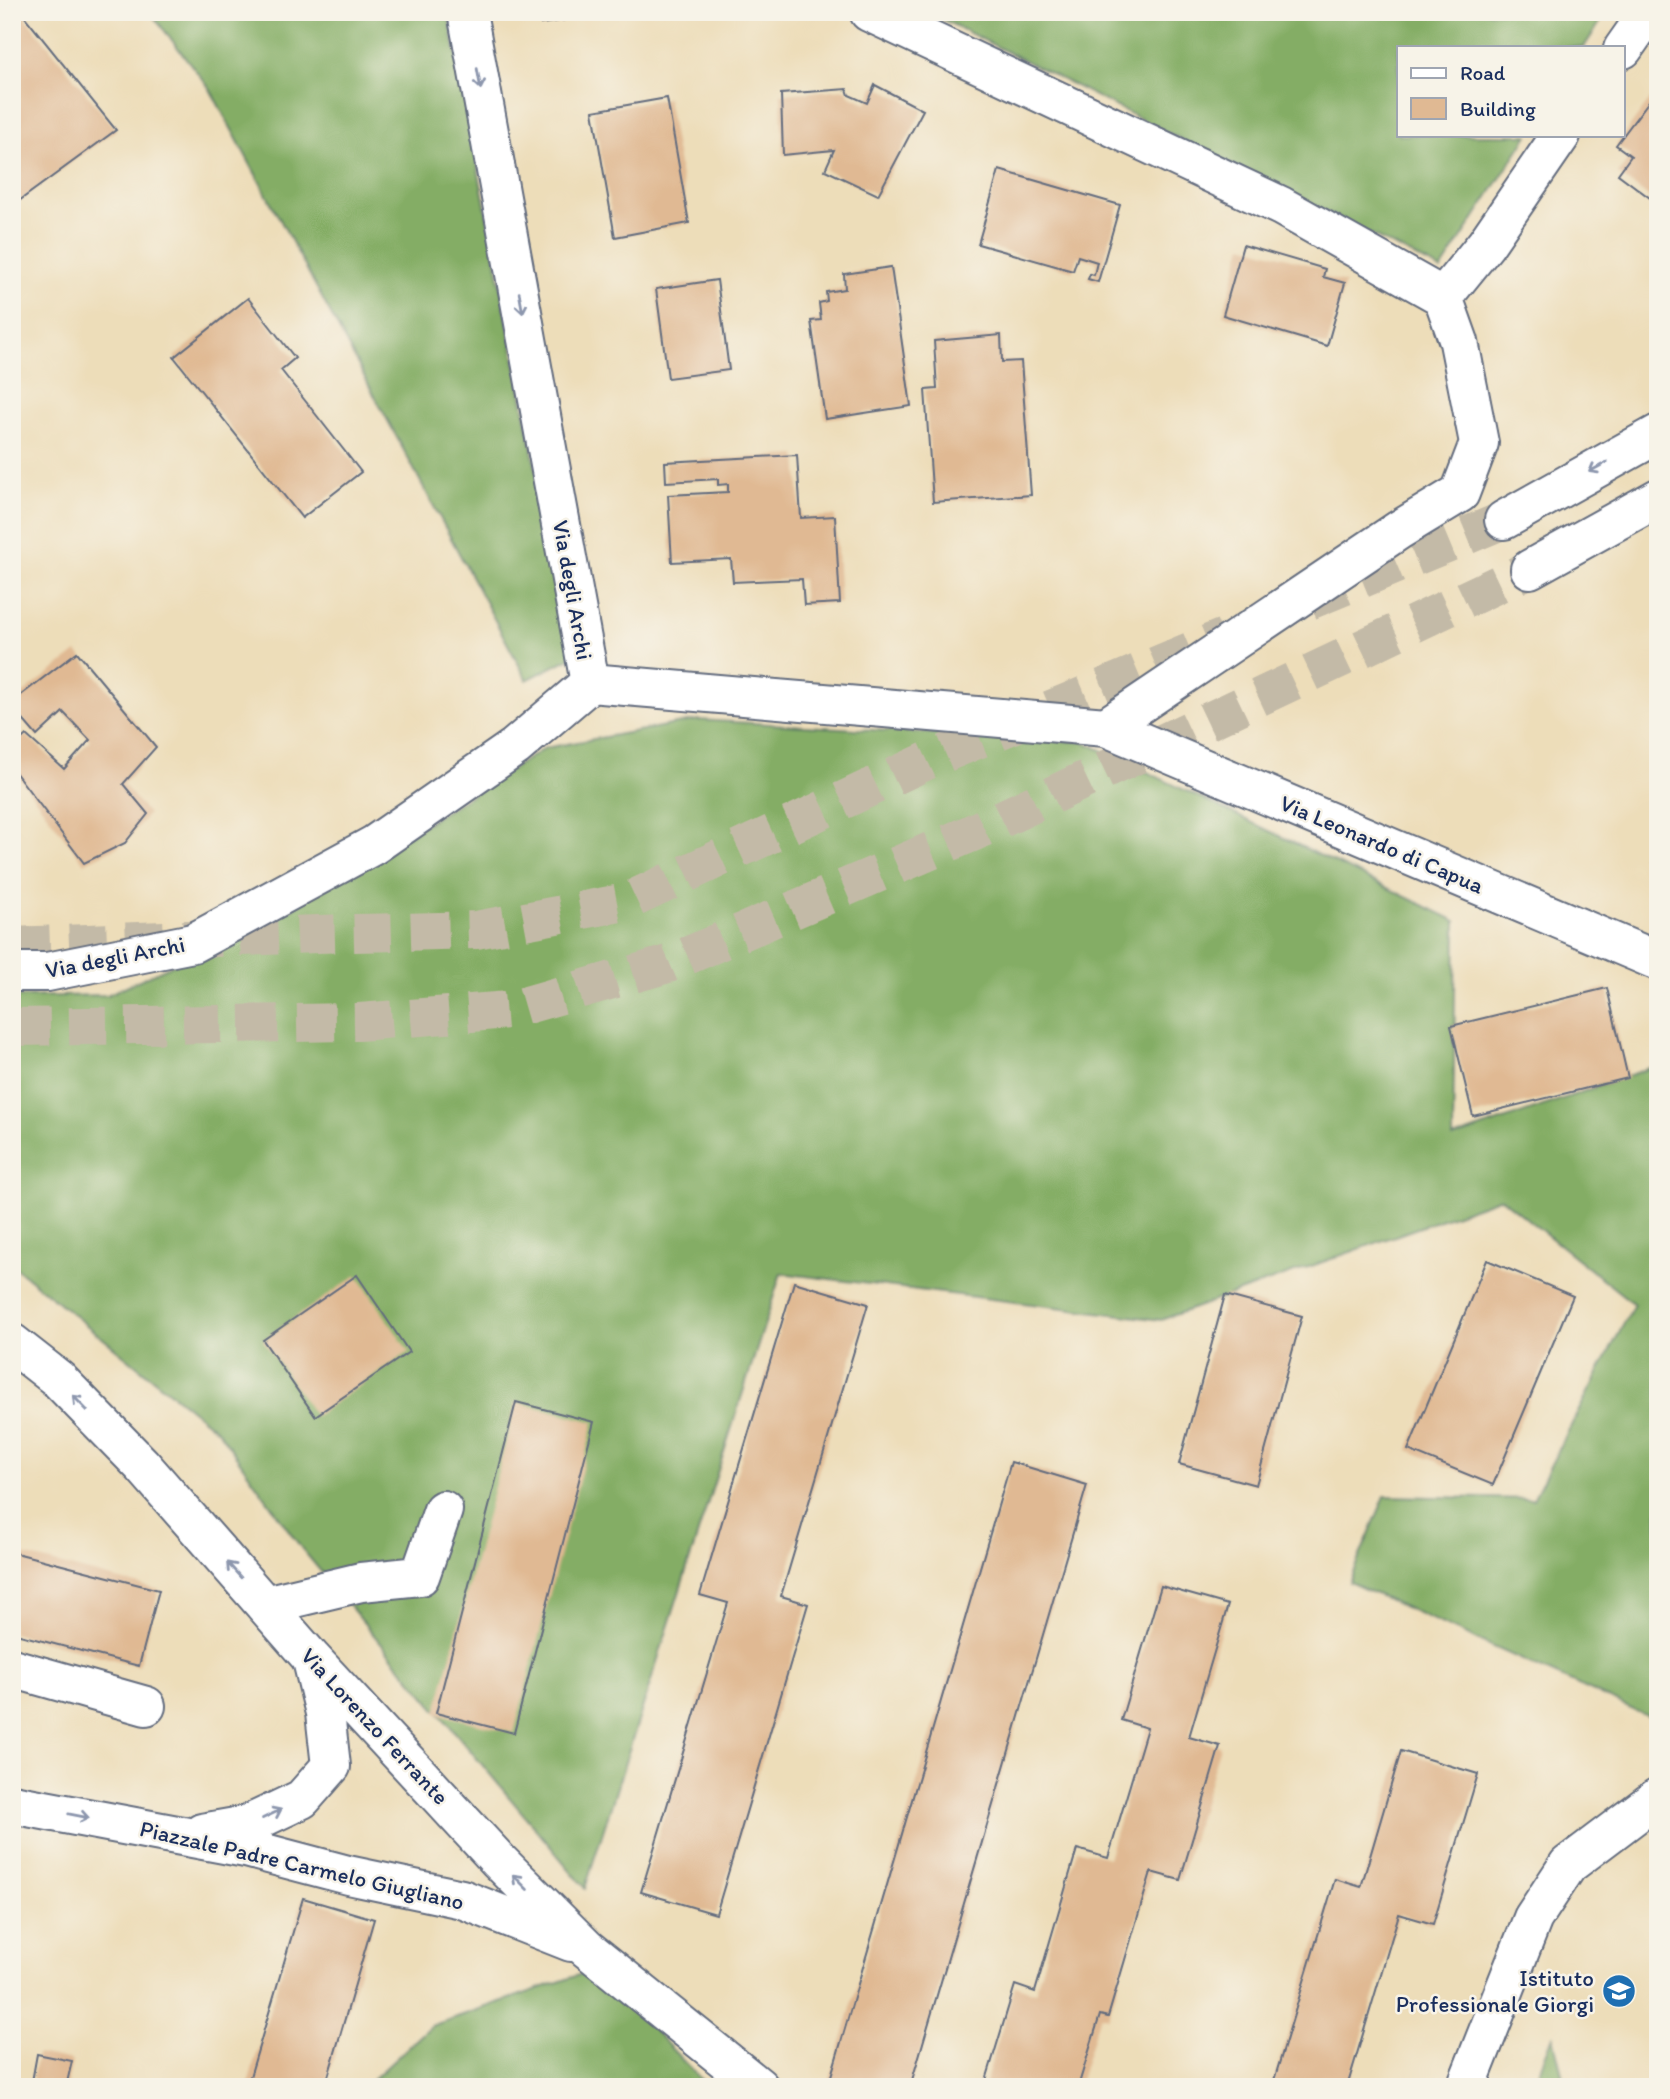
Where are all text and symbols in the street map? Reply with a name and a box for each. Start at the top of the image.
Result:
legend [1397,46,1624,136]
text: Road [1460,60,1506,85]
one-way arrow [473,67,487,90]
text: Building [1460,96,1536,121]
one-way arrow [514,291,528,314]
one-way arrow [1589,460,1609,474]
street label: Via degli Archi [547,518,599,662]
street label: Via Leonardo di Capua [1276,788,1488,900]
street label: Via degli Archi [43,930,187,984]
one-way arrow [72,1394,89,1411]
one-way arrow [226,1562,243,1579]
street label: Via Lorenzo Ferrante [295,1642,455,1810]
one-way arrow [261,1806,282,1820]
one-way arrow [67,1810,90,1824]
street label: Piazzale Padre Carmelo Giugliano [137,1814,467,1916]
one-way arrow [512,1874,529,1891]
place label: Istituto Professionale Giorgi [1396,1964,1594,2018]
school or university icon: Istituto Professionale Giorgi [1600,1972,1638,2010]

